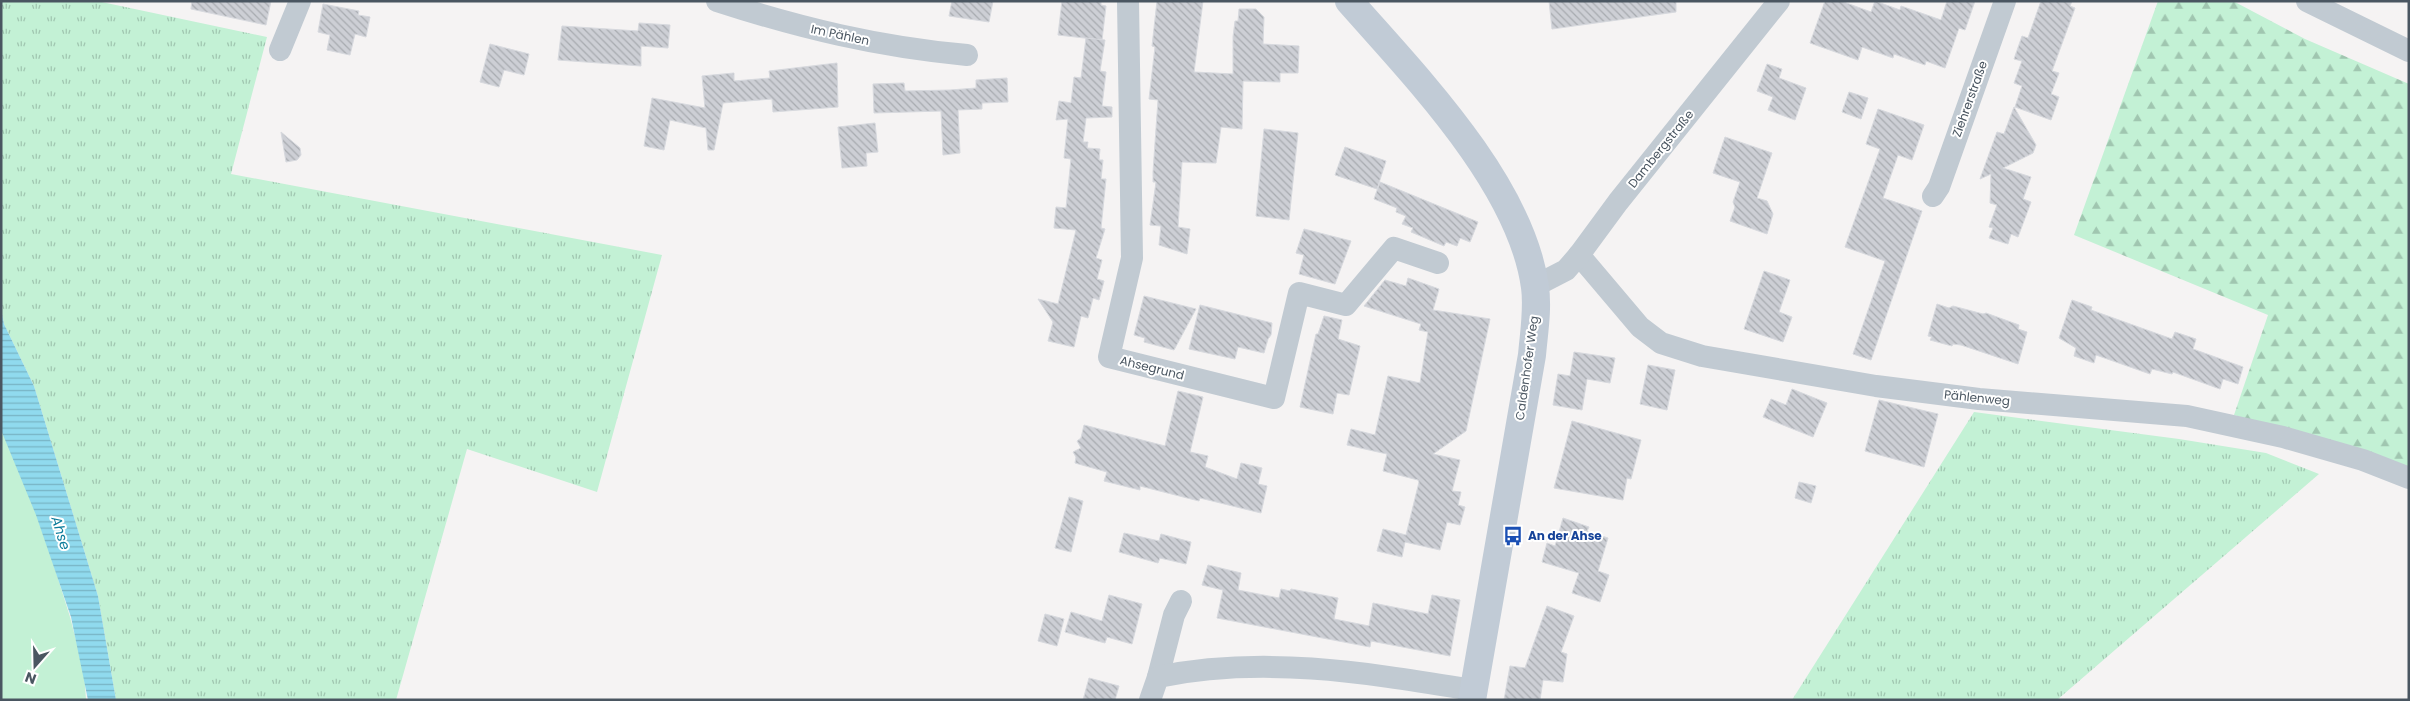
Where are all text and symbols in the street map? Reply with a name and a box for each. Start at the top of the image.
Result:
street label: Im Pählen [809,20,871,49]
street label: Ziehrerstraße [1948,58,1991,139]
street label: Dambergstraße [1624,106,1697,191]
street label: Caldenhofer Weg [1511,315,1542,421]
street label: Ahsegrund [1118,351,1186,384]
street label: Pählenweg [1943,386,2011,409]
water label: Ahse [46,513,76,553]
bus stop icon: An der Ahse [1502,525,1524,547]
place label: An der Ahse [1528,527,1602,544]
north arrow [10,641,60,691]
text: N [22,667,39,689]

